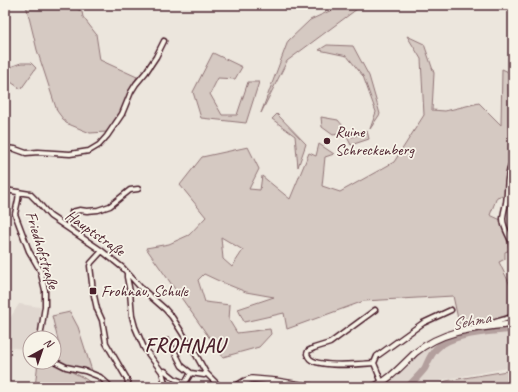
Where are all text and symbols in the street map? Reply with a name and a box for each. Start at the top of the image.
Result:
place label: Ruine Schreckenberg [335,122,415,160]
marker: Ruine Schreckenberg [322,136,332,146]
street label: Hauptstraße [61,205,130,262]
street label: Friedhofstraße [21,209,64,293]
place label: Frohnau, Schule [101,281,189,301]
marker: Frohnau, Schule [88,286,98,296]
water label: Sehma [450,307,494,335]
north arrow [22,330,62,370]
district label: FROHNAU [145,333,229,358]
text: N [41,335,57,351]

